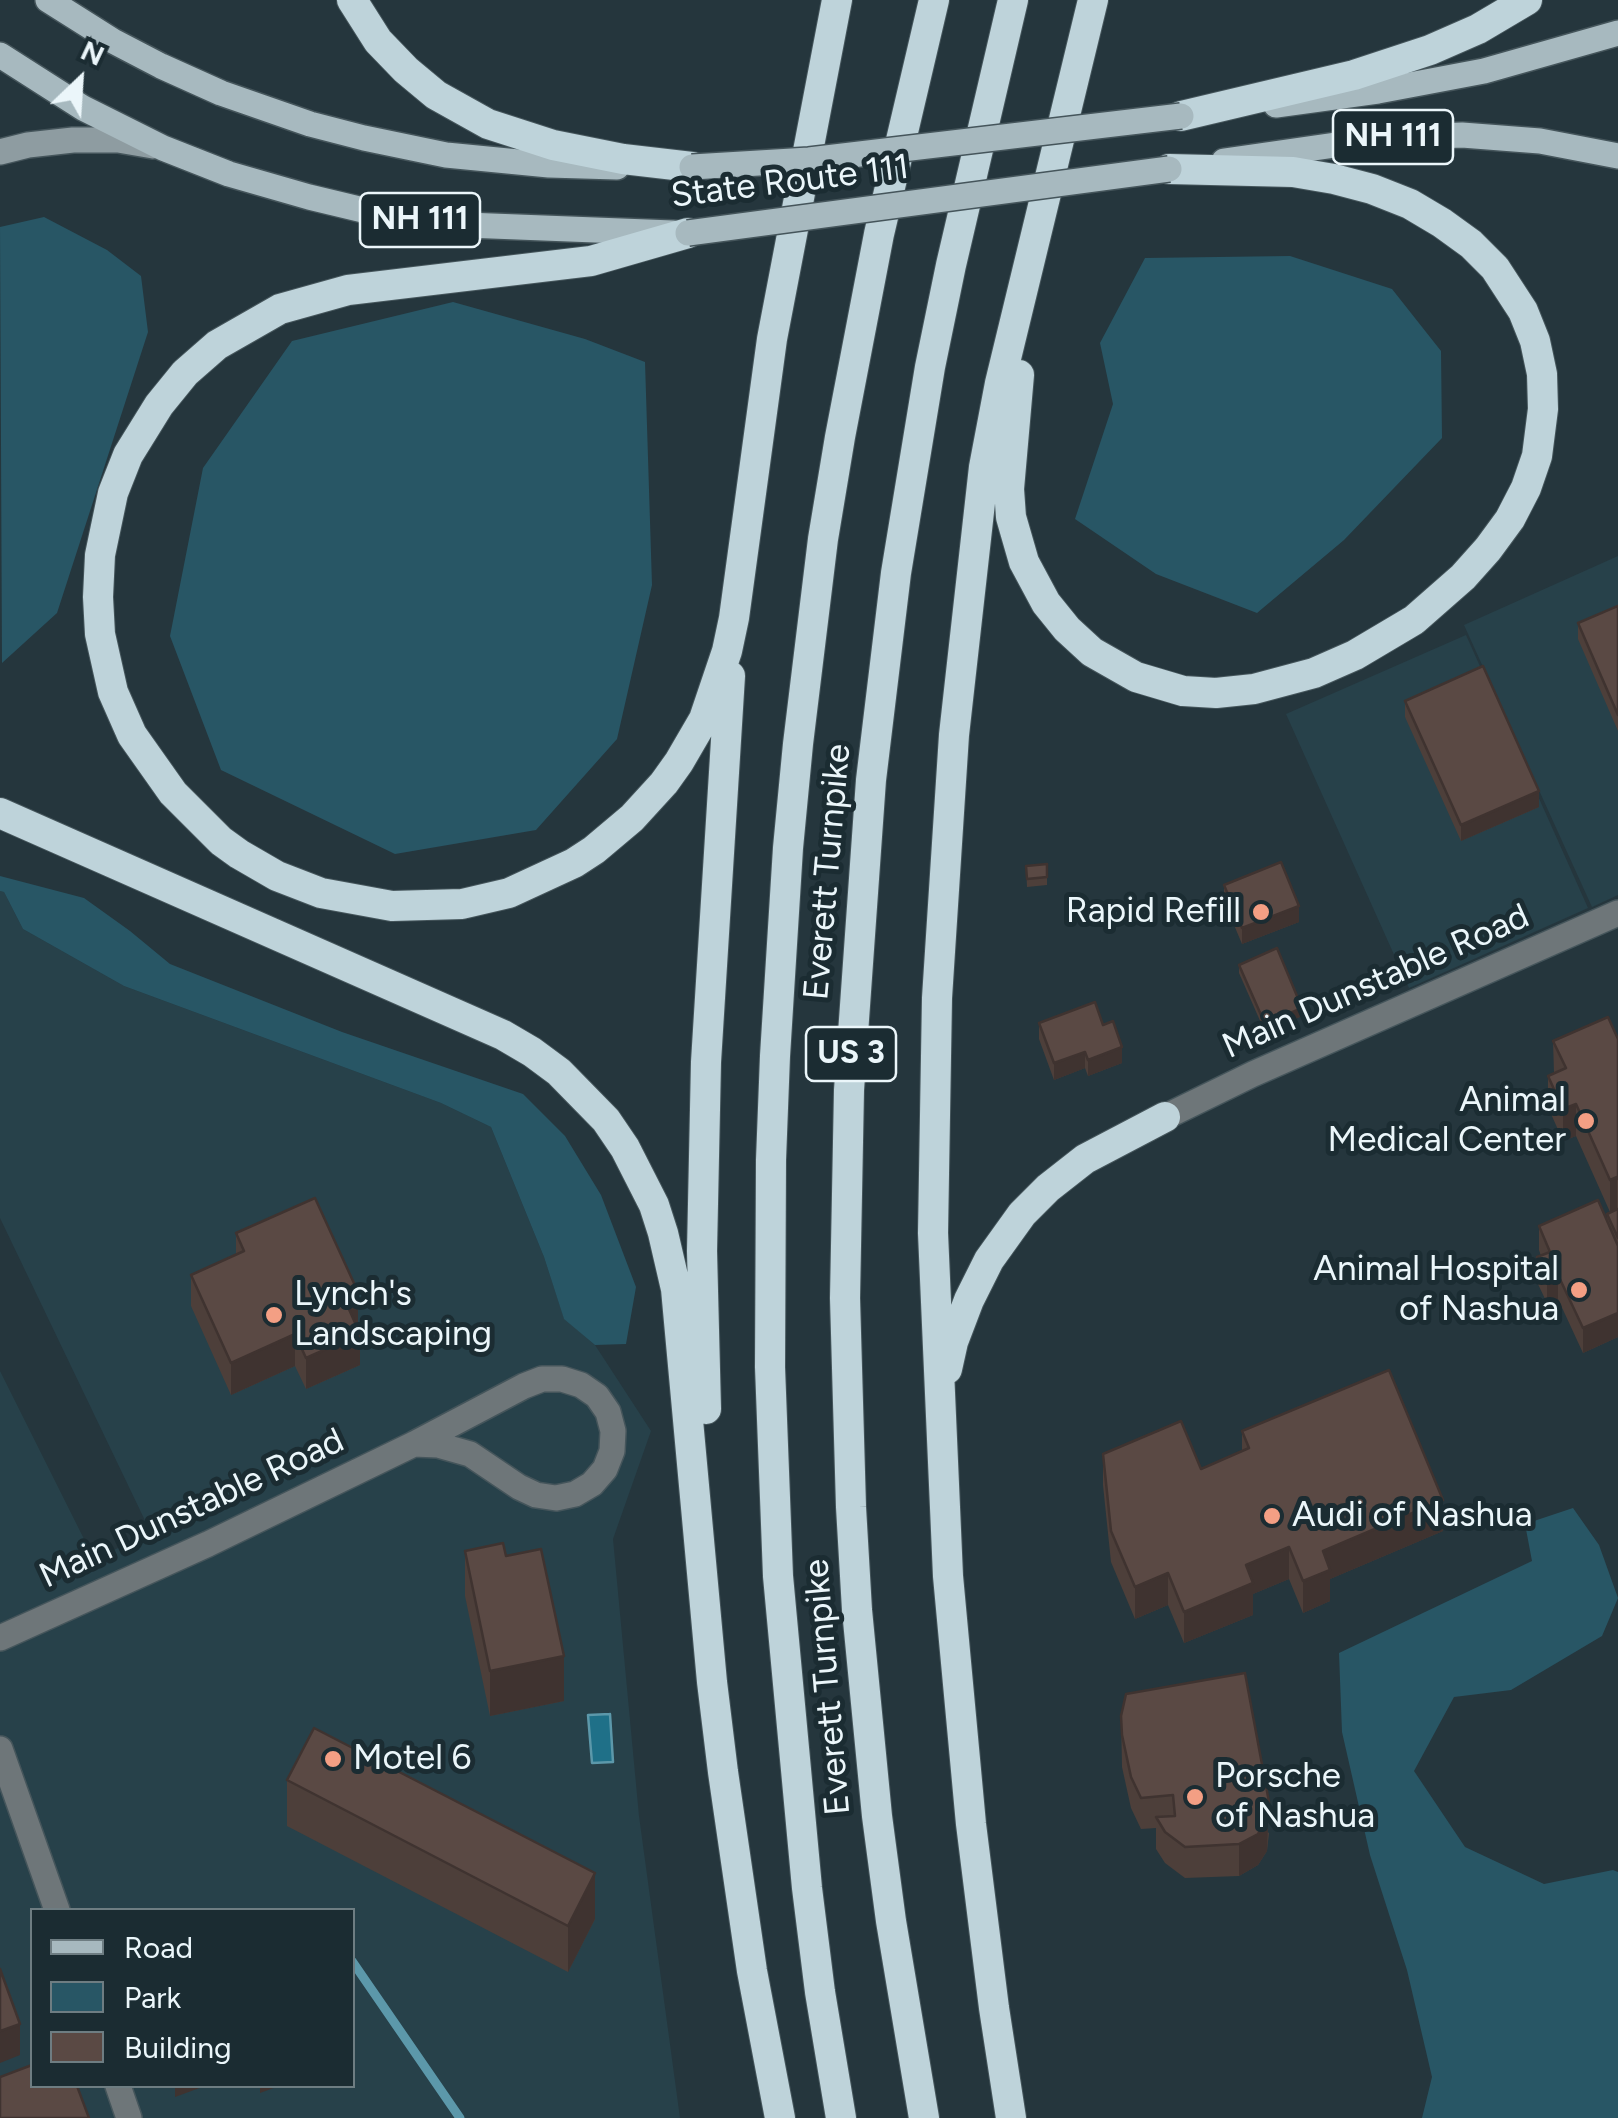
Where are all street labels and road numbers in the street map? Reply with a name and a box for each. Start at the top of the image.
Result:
road number: NH 111 [1333,110,1453,164]
street label: State Route 111 [669,147,911,217]
road number: NH 111 [360,193,480,247]
street label: Everett Turnpike [796,742,860,1002]
street label: Main Dunstable Road [1216,896,1536,1068]
road number: US 3 [806,1027,896,1081]
street label: Main Dunstable Road [33,1420,351,1598]
street label: Everett Turnpike [796,1557,860,1817]

